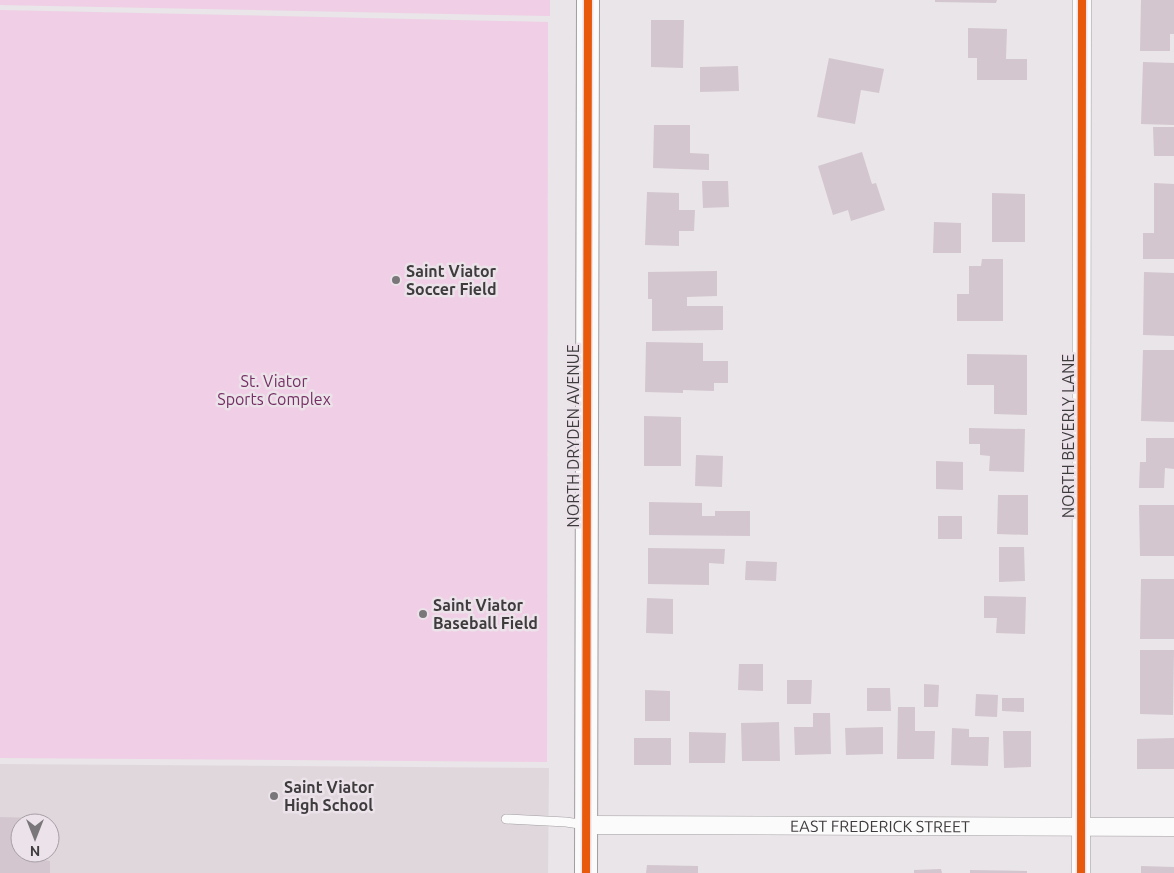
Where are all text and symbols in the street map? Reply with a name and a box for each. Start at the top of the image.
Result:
place label: Saint Viator Soccer Field [406,262,497,298]
marker: Saint Viator Soccer Field [390,274,402,286]
street label: NORTH DRYDEN AVENUE [564,344,582,528]
street label: NORTH BEVERLY LANE [1059,354,1077,518]
park label: St. Viator Sports Complex [217,372,331,408]
place label: Saint Viator Baseball Field [433,596,538,632]
marker: Saint Viator Baseball Field [417,608,429,620]
place label: Saint Viator High School [284,778,375,814]
marker: Saint Viator High School [268,790,280,802]
north arrow [10,813,60,863]
street label: EAST FREDERICK STREET [790,817,970,835]
text: N [30,843,40,859]

